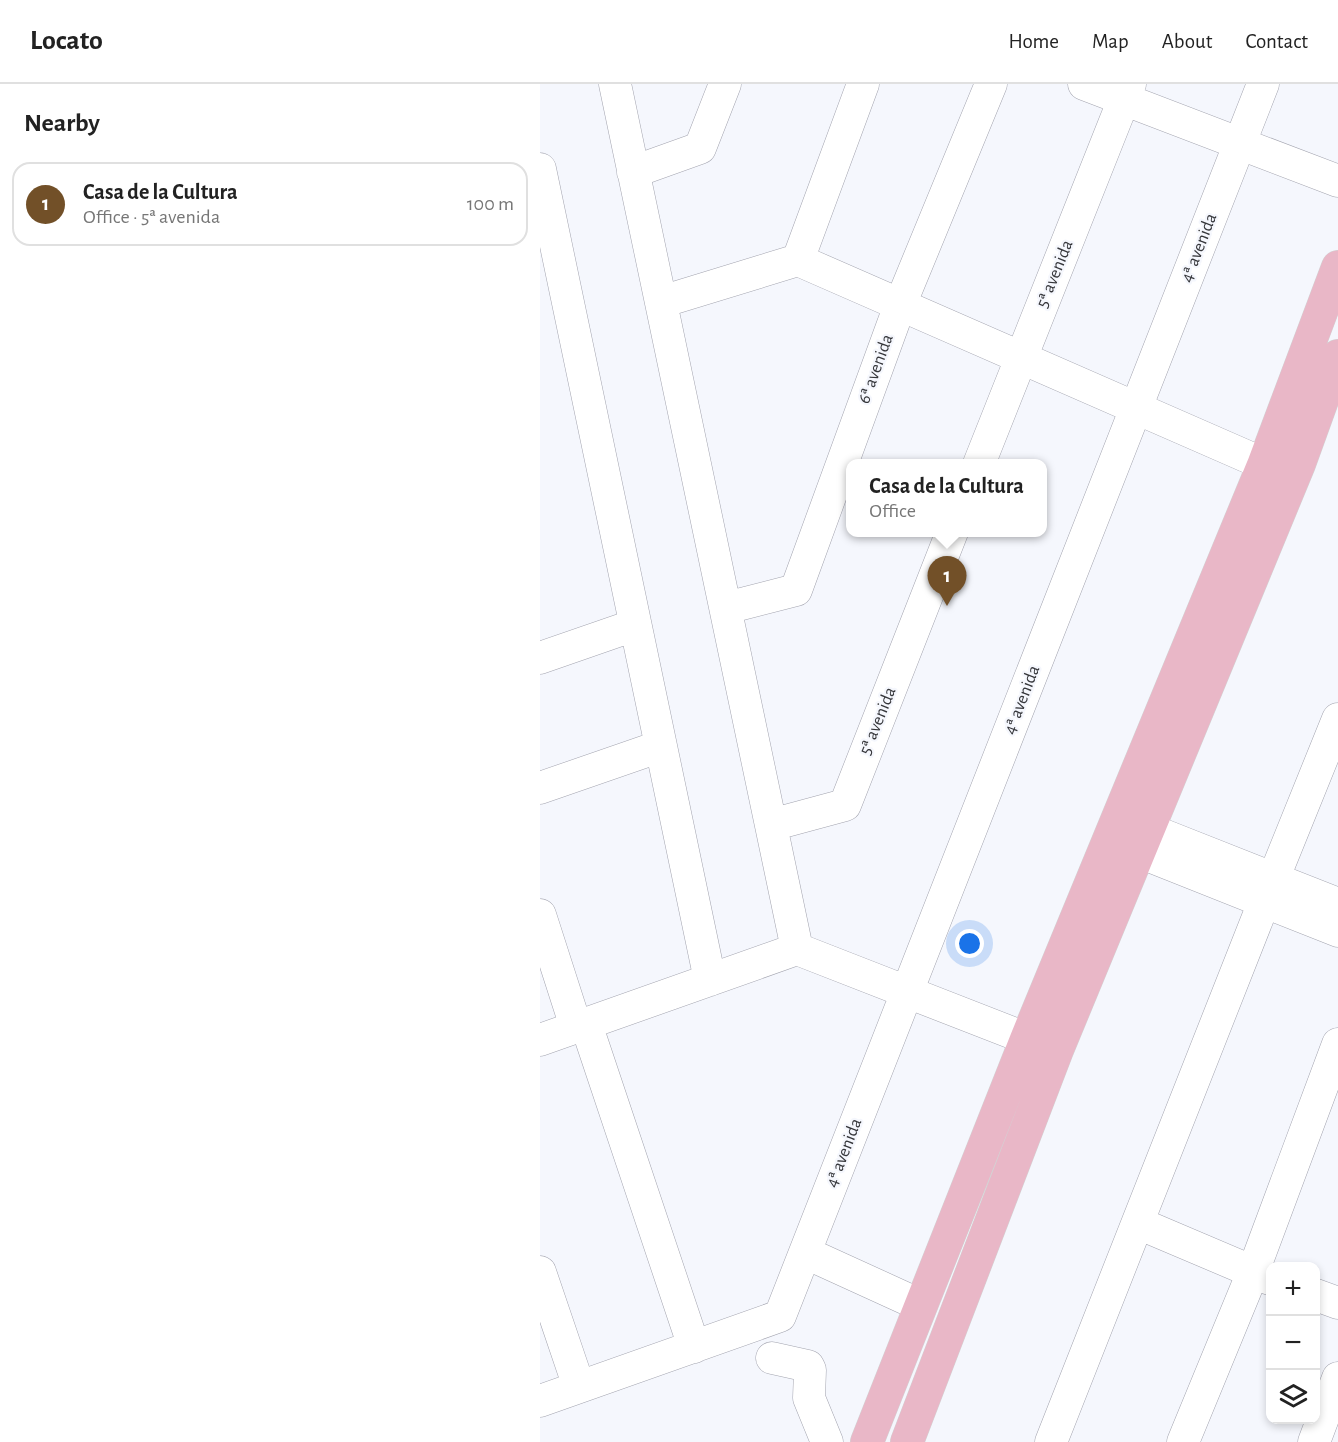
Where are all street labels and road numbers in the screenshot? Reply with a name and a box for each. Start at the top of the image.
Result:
street label: 4ª avenida [1178,211,1220,285]
street label: 5ª avenida [1033,238,1077,310]
street label: 6ª avenida [855,332,897,406]
street label: 4ª avenida [1001,663,1043,737]
street label: 5ª avenida [856,685,900,757]
street label: 4ª avenida [823,1116,865,1190]

